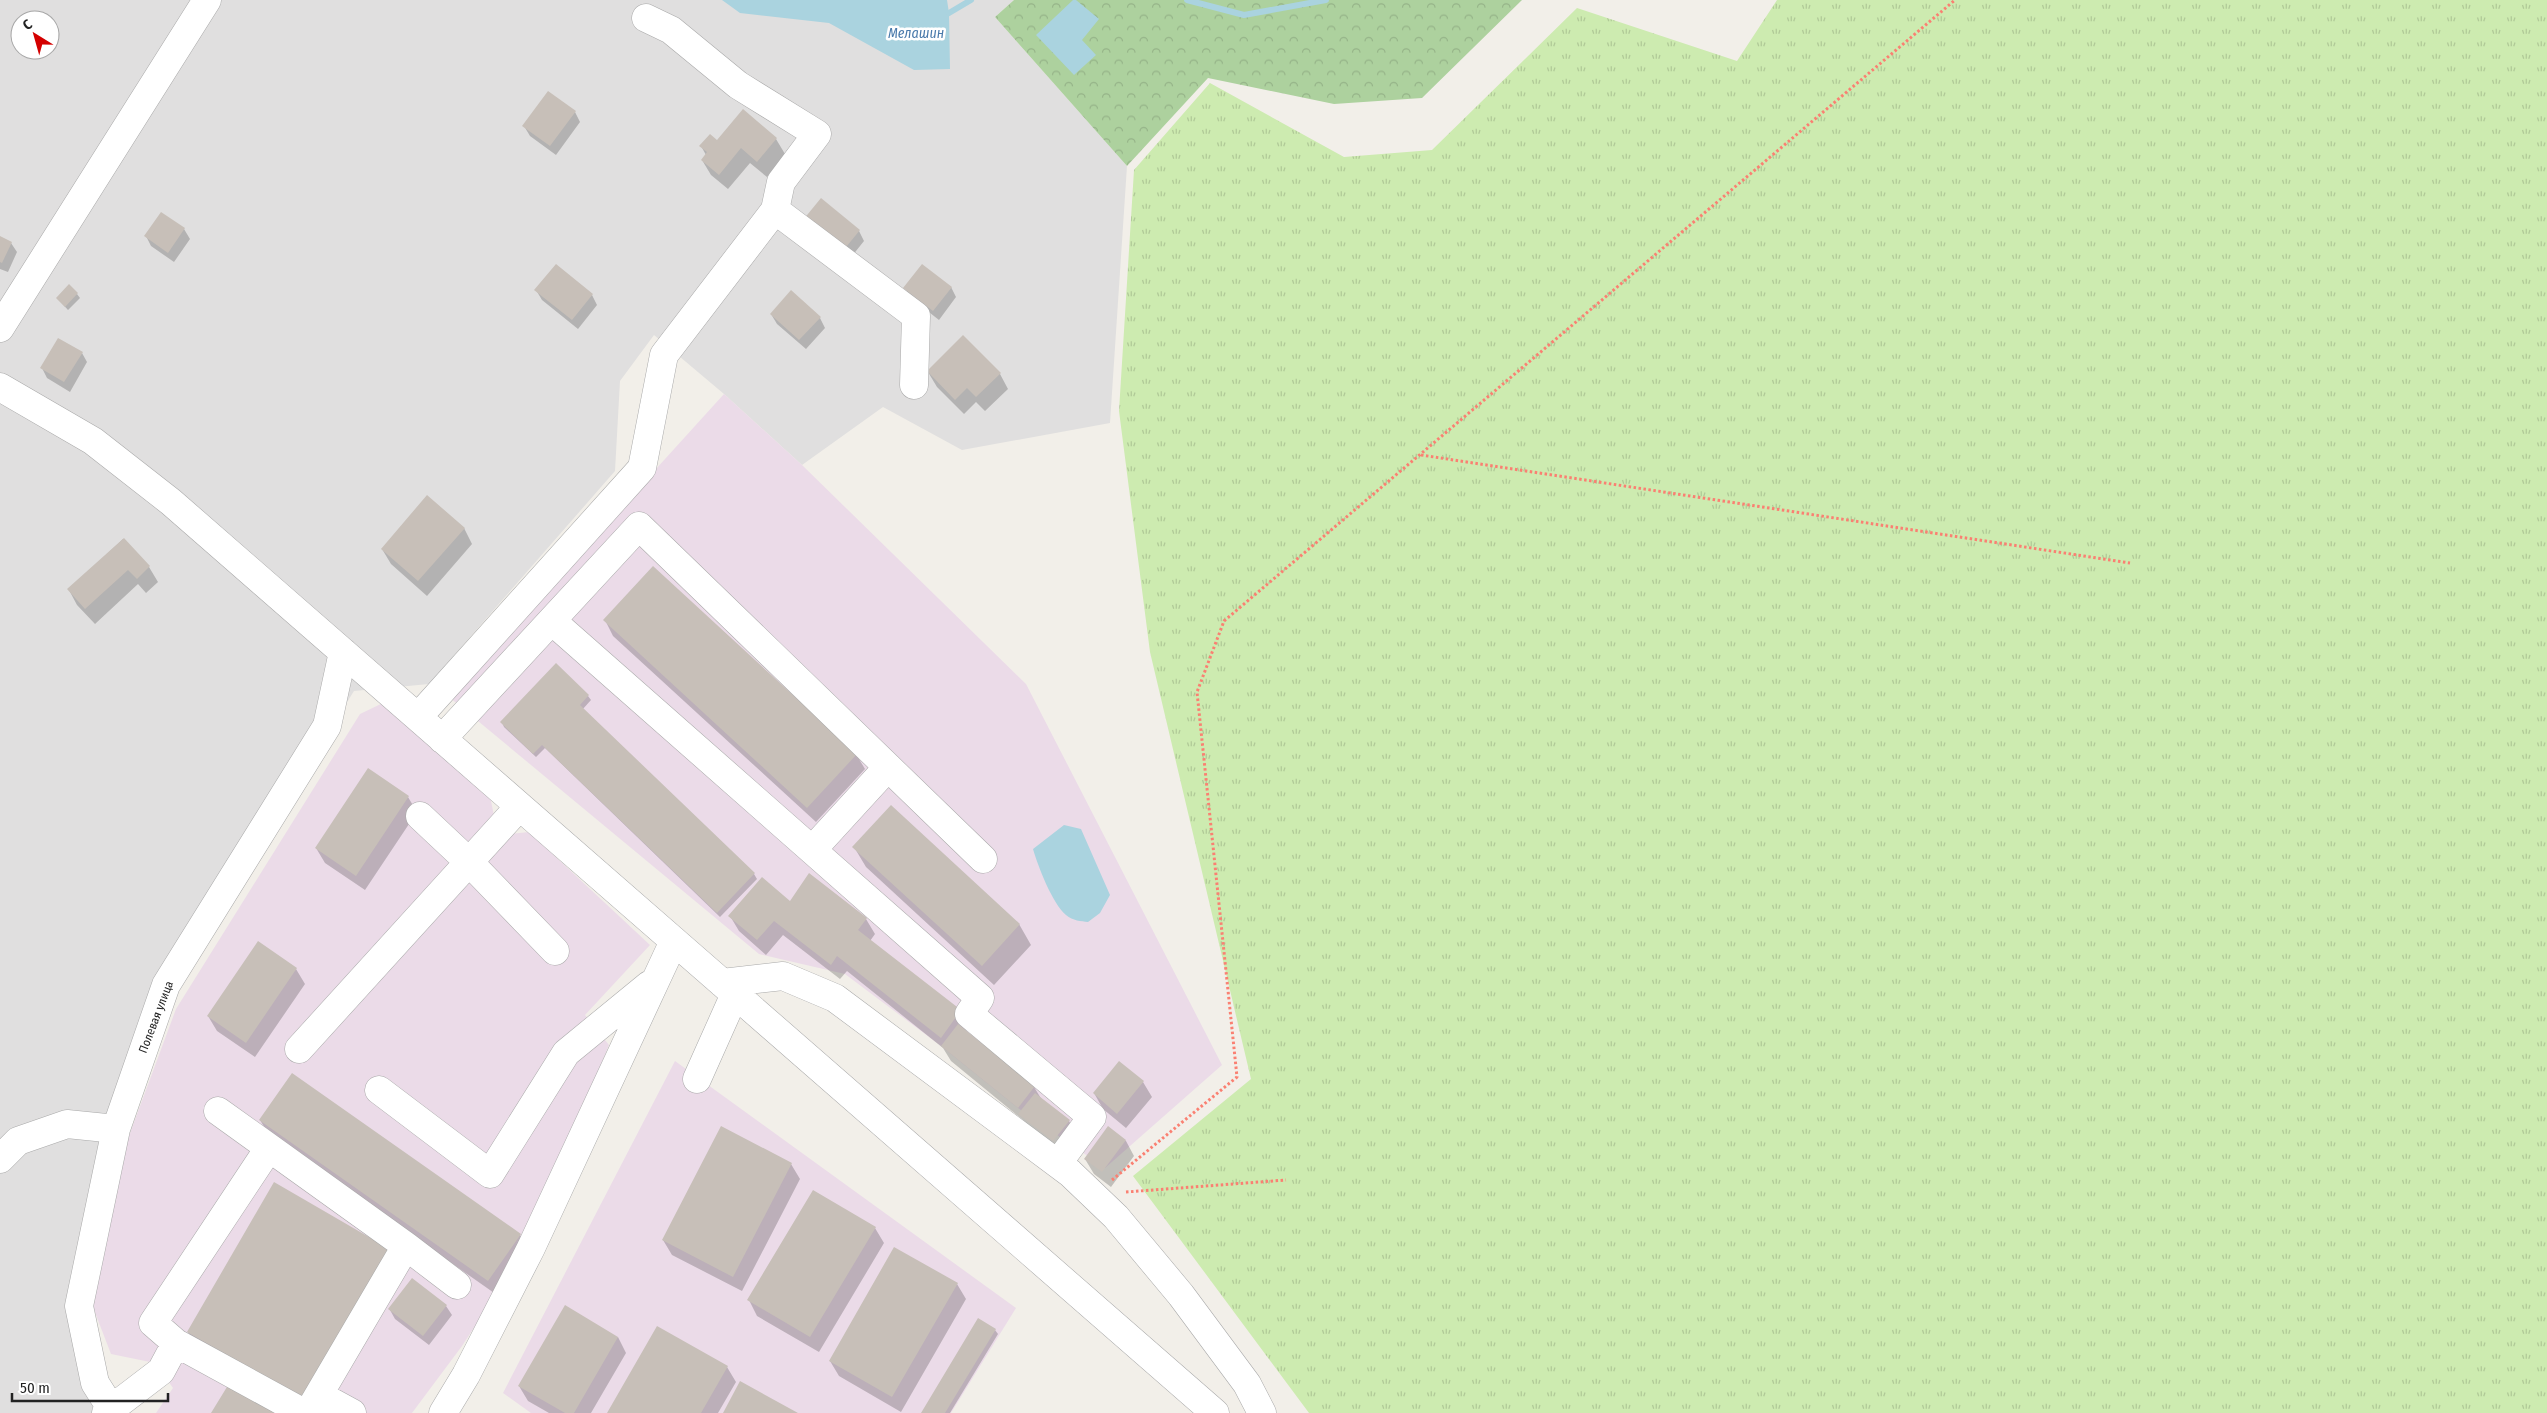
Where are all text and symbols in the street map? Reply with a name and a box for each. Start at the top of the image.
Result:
north arrow [10,10,60,60]
text: С [19,16,36,34]
water label: Мелашин [888,25,944,42]
street label: Полевая улица [136,979,176,1055]
scale bar [12,1370,169,1402]
text: 50 m [20,1379,50,1397]

